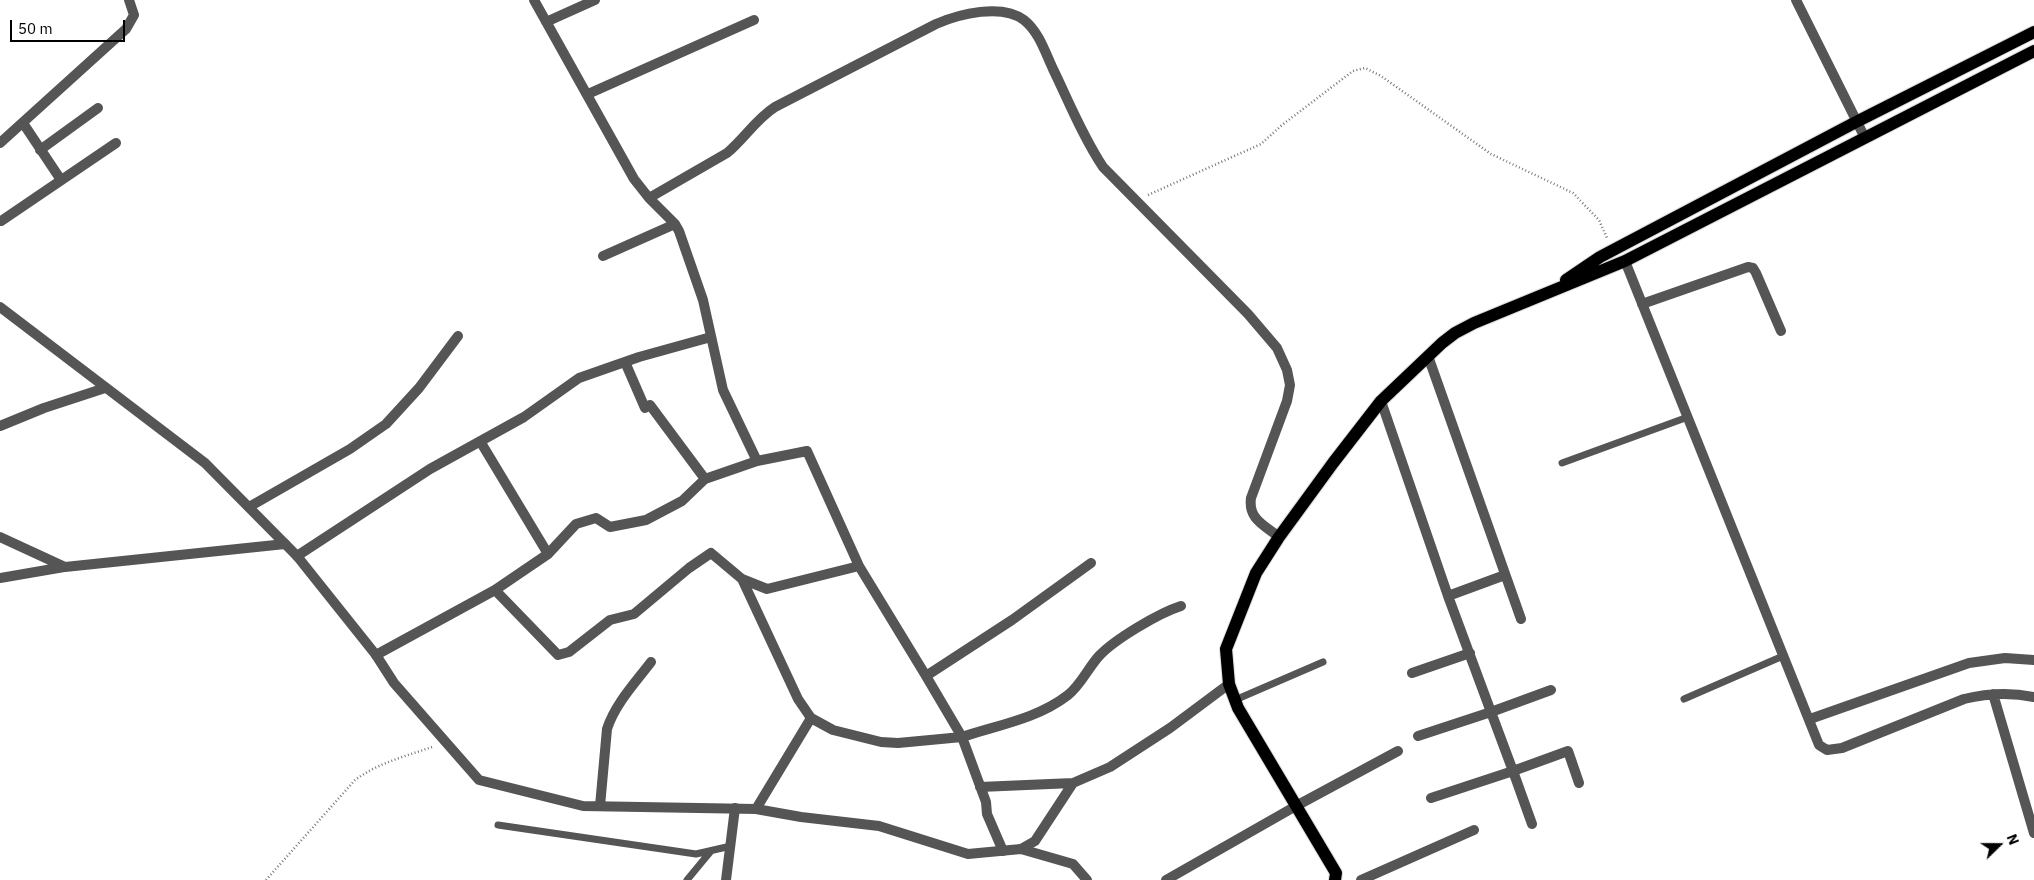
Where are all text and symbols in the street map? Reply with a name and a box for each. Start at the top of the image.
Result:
scale bar [12,10,128,42]
text: 50 m [18,19,53,38]
north arrow [1974,820,2024,870]
text: N [2003,831,2023,847]

